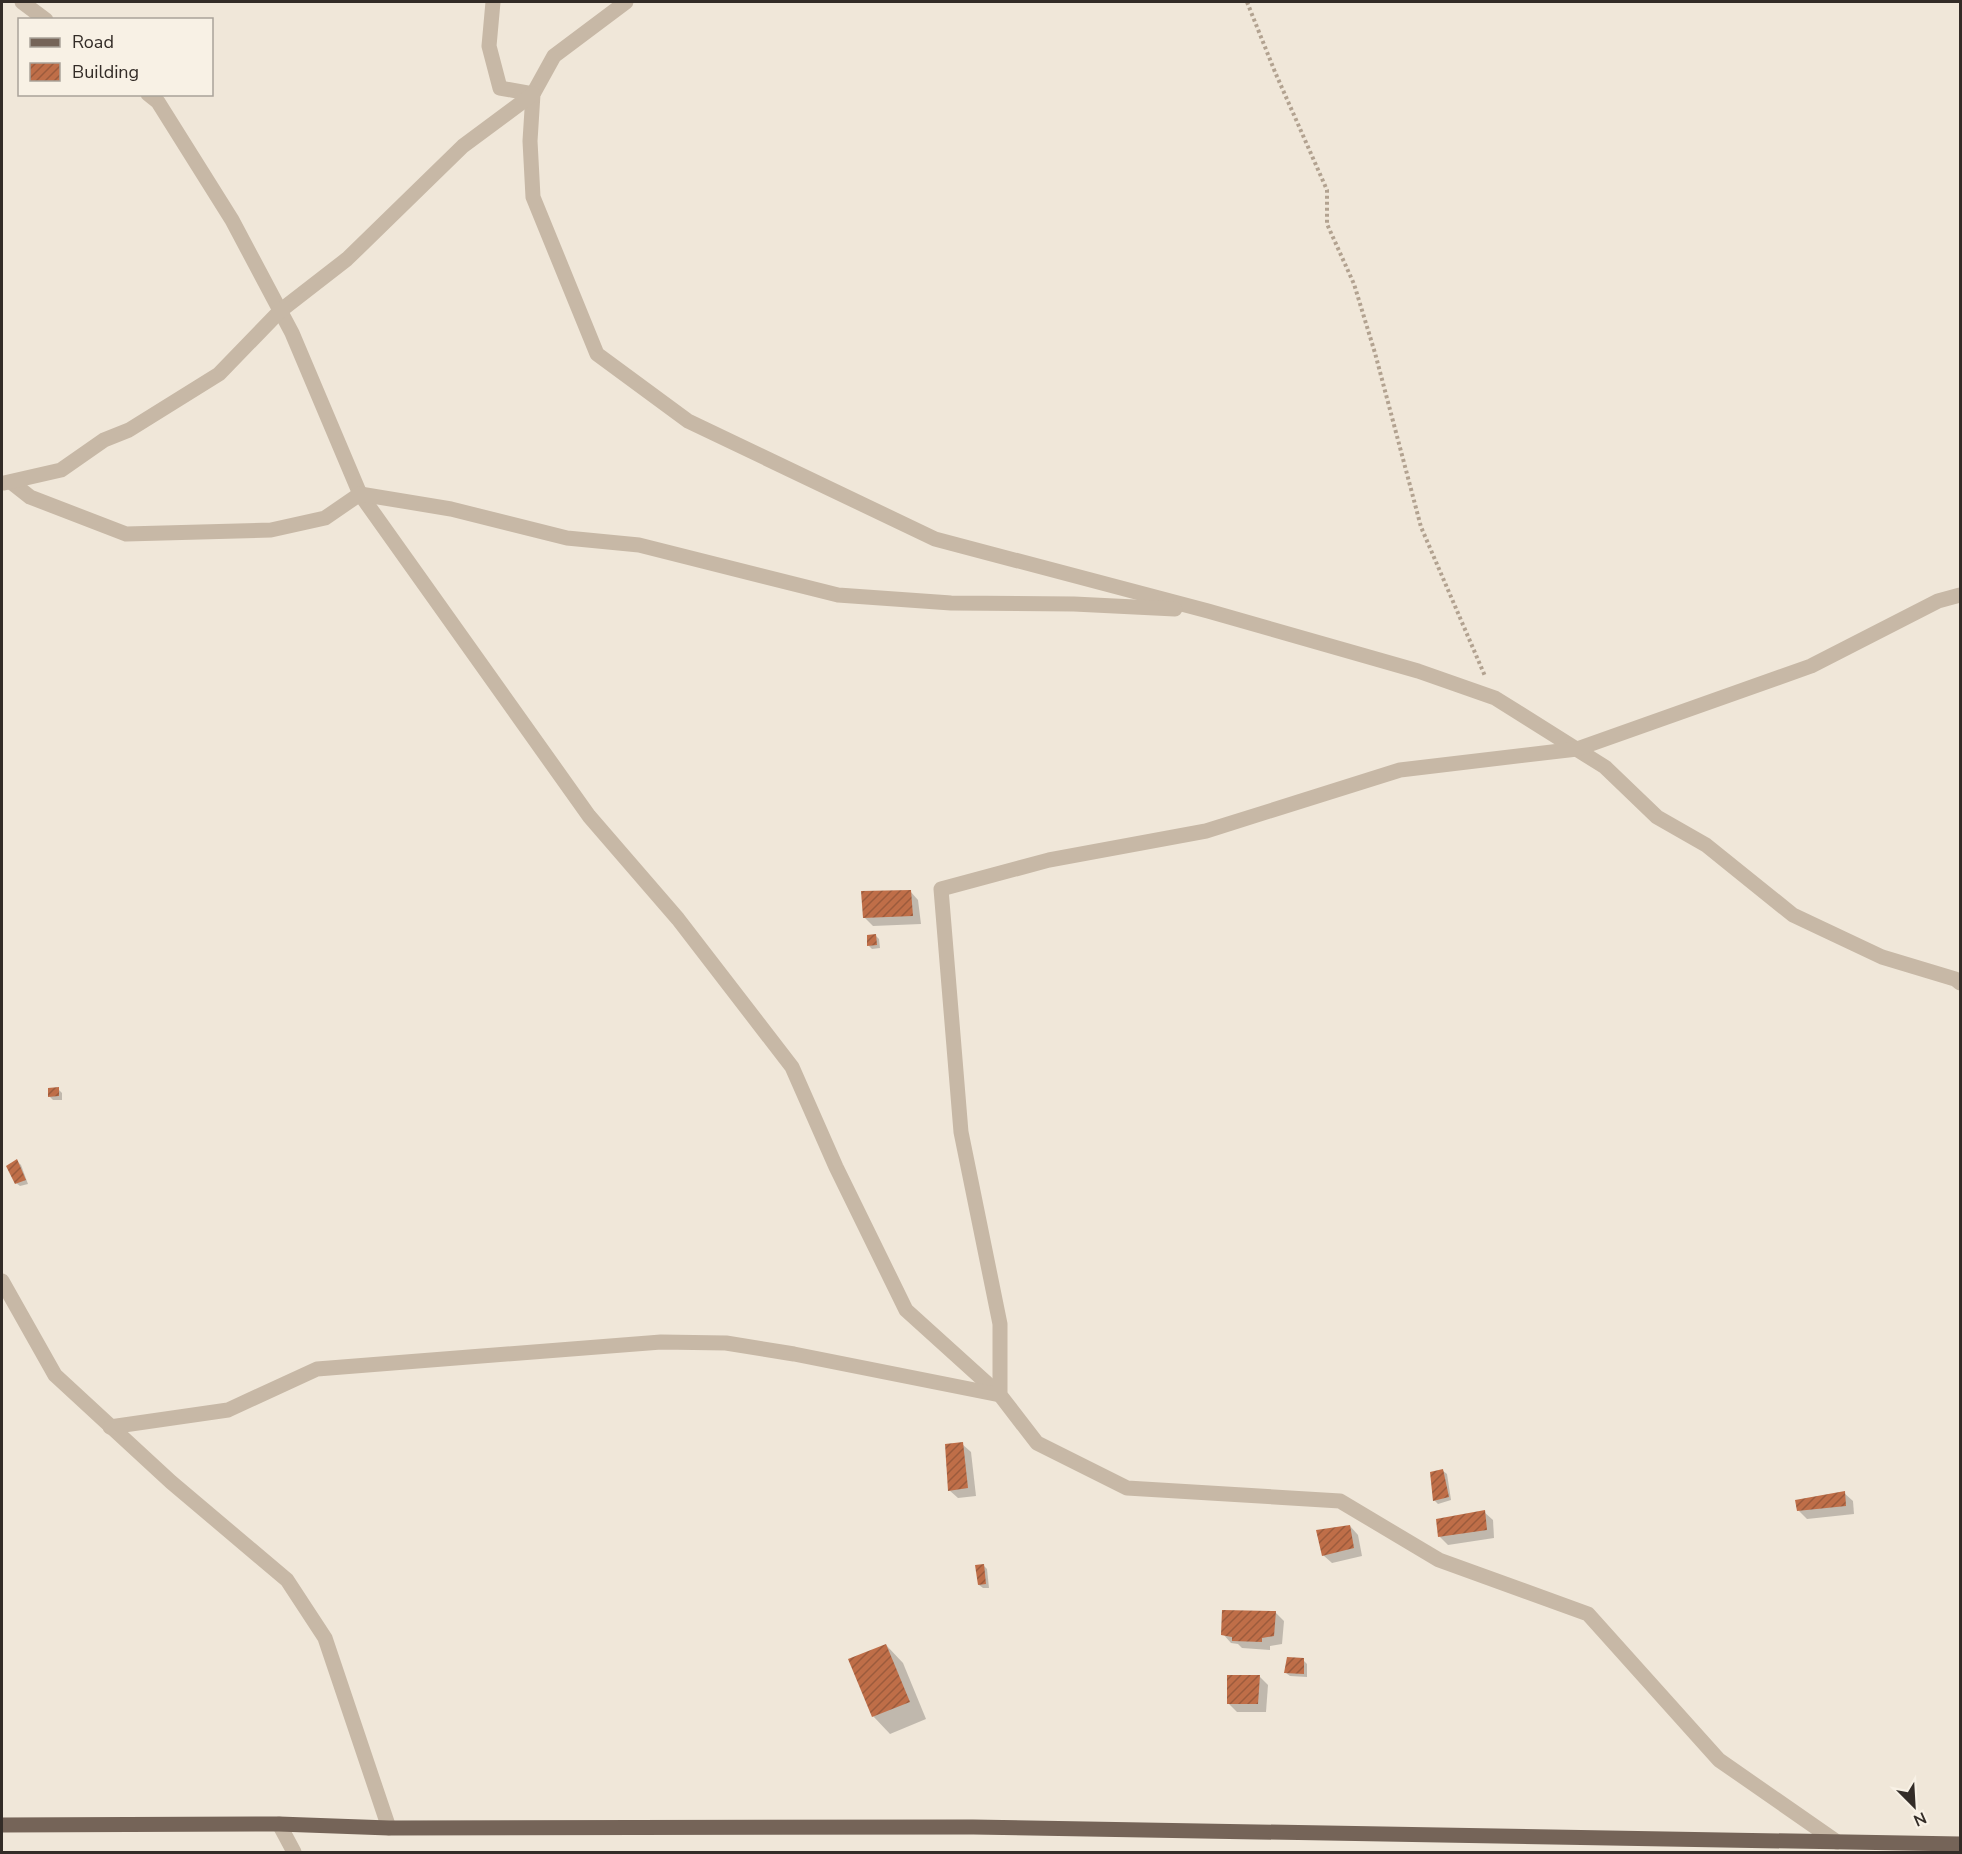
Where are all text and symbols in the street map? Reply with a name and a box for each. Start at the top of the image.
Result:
legend [18,18,213,96]
text: Road [72,30,114,54]
text: Building [72,60,139,84]
north arrow [1884,1776,1944,1836]
text: N [1910,1806,1930,1831]

